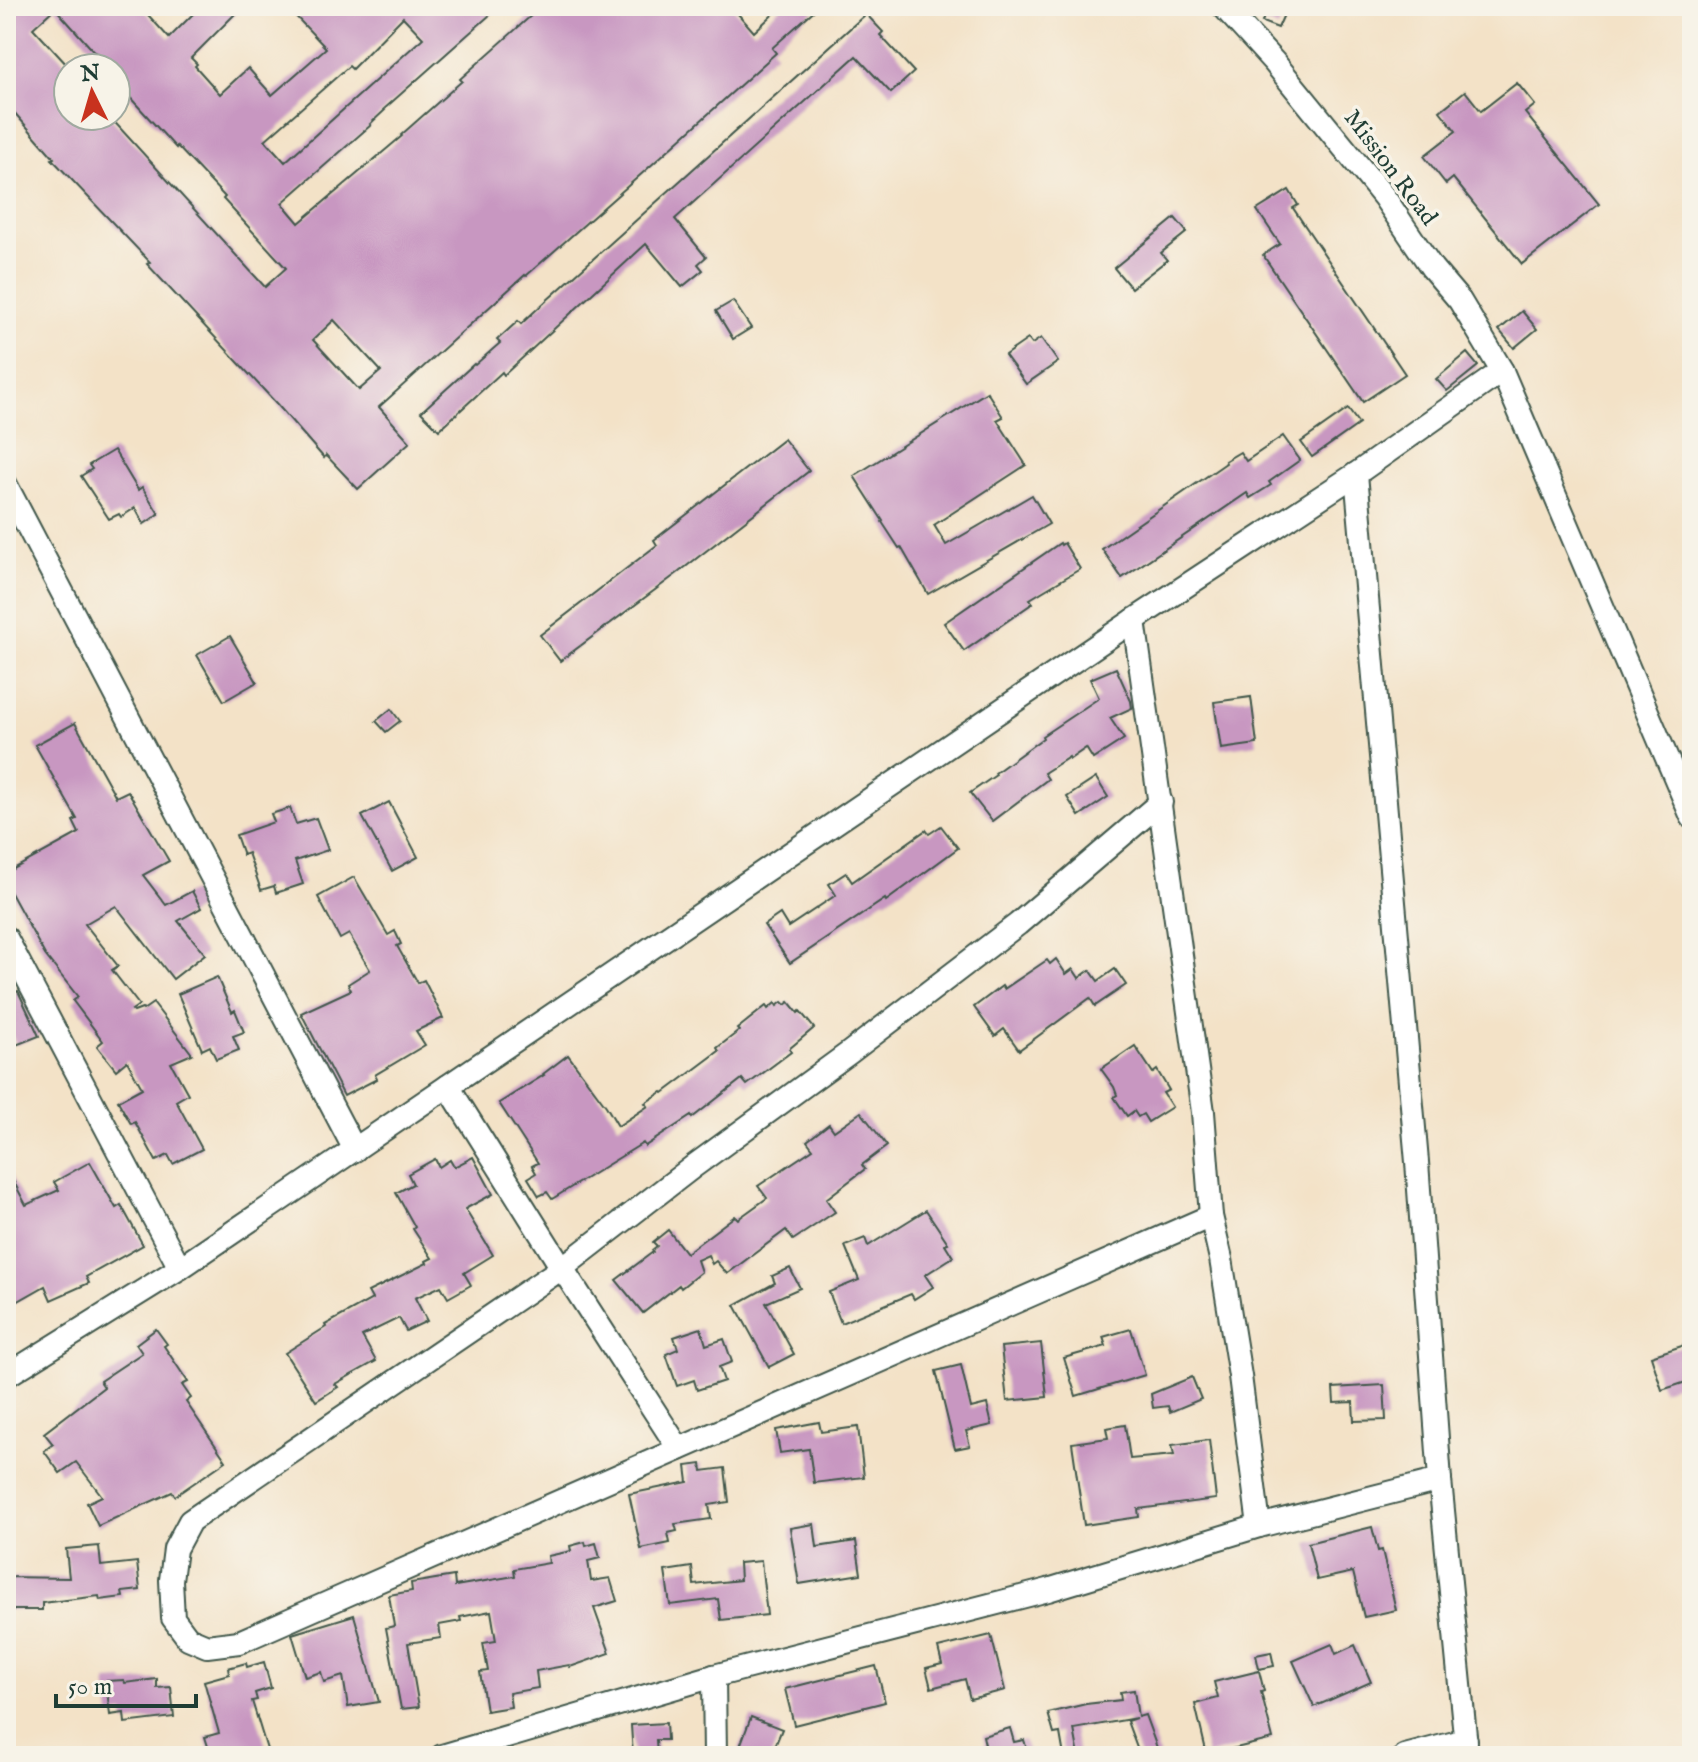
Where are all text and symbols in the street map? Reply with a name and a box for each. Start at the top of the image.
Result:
north arrow [52,52,132,132]
text: N [79,59,101,89]
street label: Mission Road [1336,104,1444,232]
scale bar [56,1658,196,1708]
text: 50 m [68,1672,112,1703]

